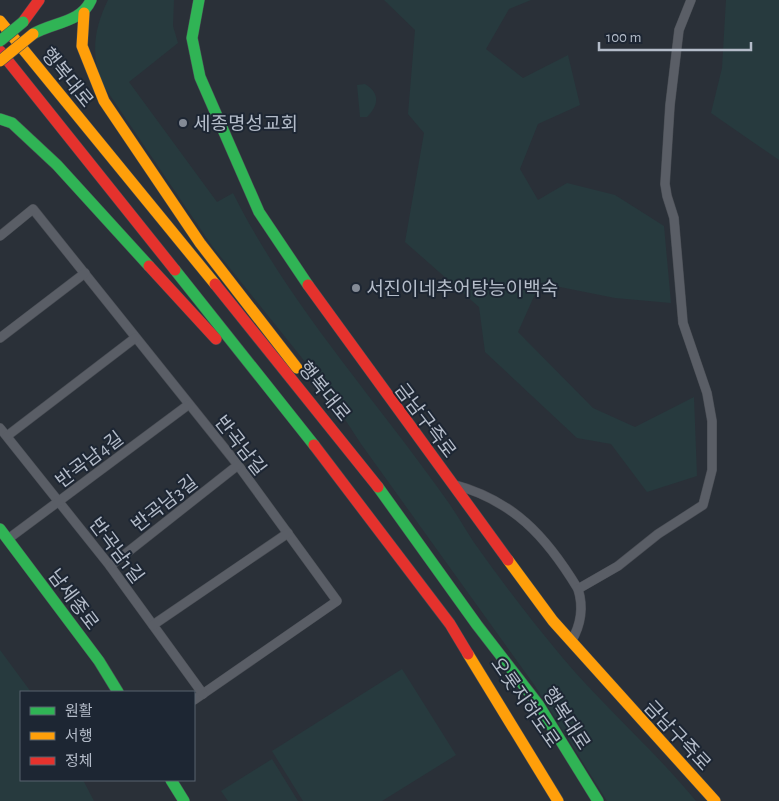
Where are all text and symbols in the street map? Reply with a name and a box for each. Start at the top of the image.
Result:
scale bar [599,20,752,52]
text: 100 m [606,30,641,45]
street label: 행복대로 [37,44,97,111]
place label: 세종명성교회 [193,114,298,134]
marker: 세종명성교회 [177,117,189,129]
place label: 서진이네추어탕능이백숙 [366,279,558,299]
marker: 서진이네추어탕능이백숙 [350,282,362,294]
street label: 행복대로 [294,358,354,425]
street label: 금남구즉로 [391,380,459,462]
street label: 반곡남길 [211,412,270,479]
street label: 반곡남4길 [52,428,127,492]
street label: 반곡남3길 [128,472,201,536]
street label: 반곡남1길 [85,514,147,587]
street label: 남세종로 [44,566,102,634]
street label: 오롯지하도로 [487,654,563,751]
street label: 행복대로 [539,684,594,753]
legend [20,691,195,781]
street label: 금남구즉로 [640,697,714,774]
text: 원활 [65,703,93,719]
text: 서행 [65,728,93,744]
text: 정체 [65,753,93,769]

